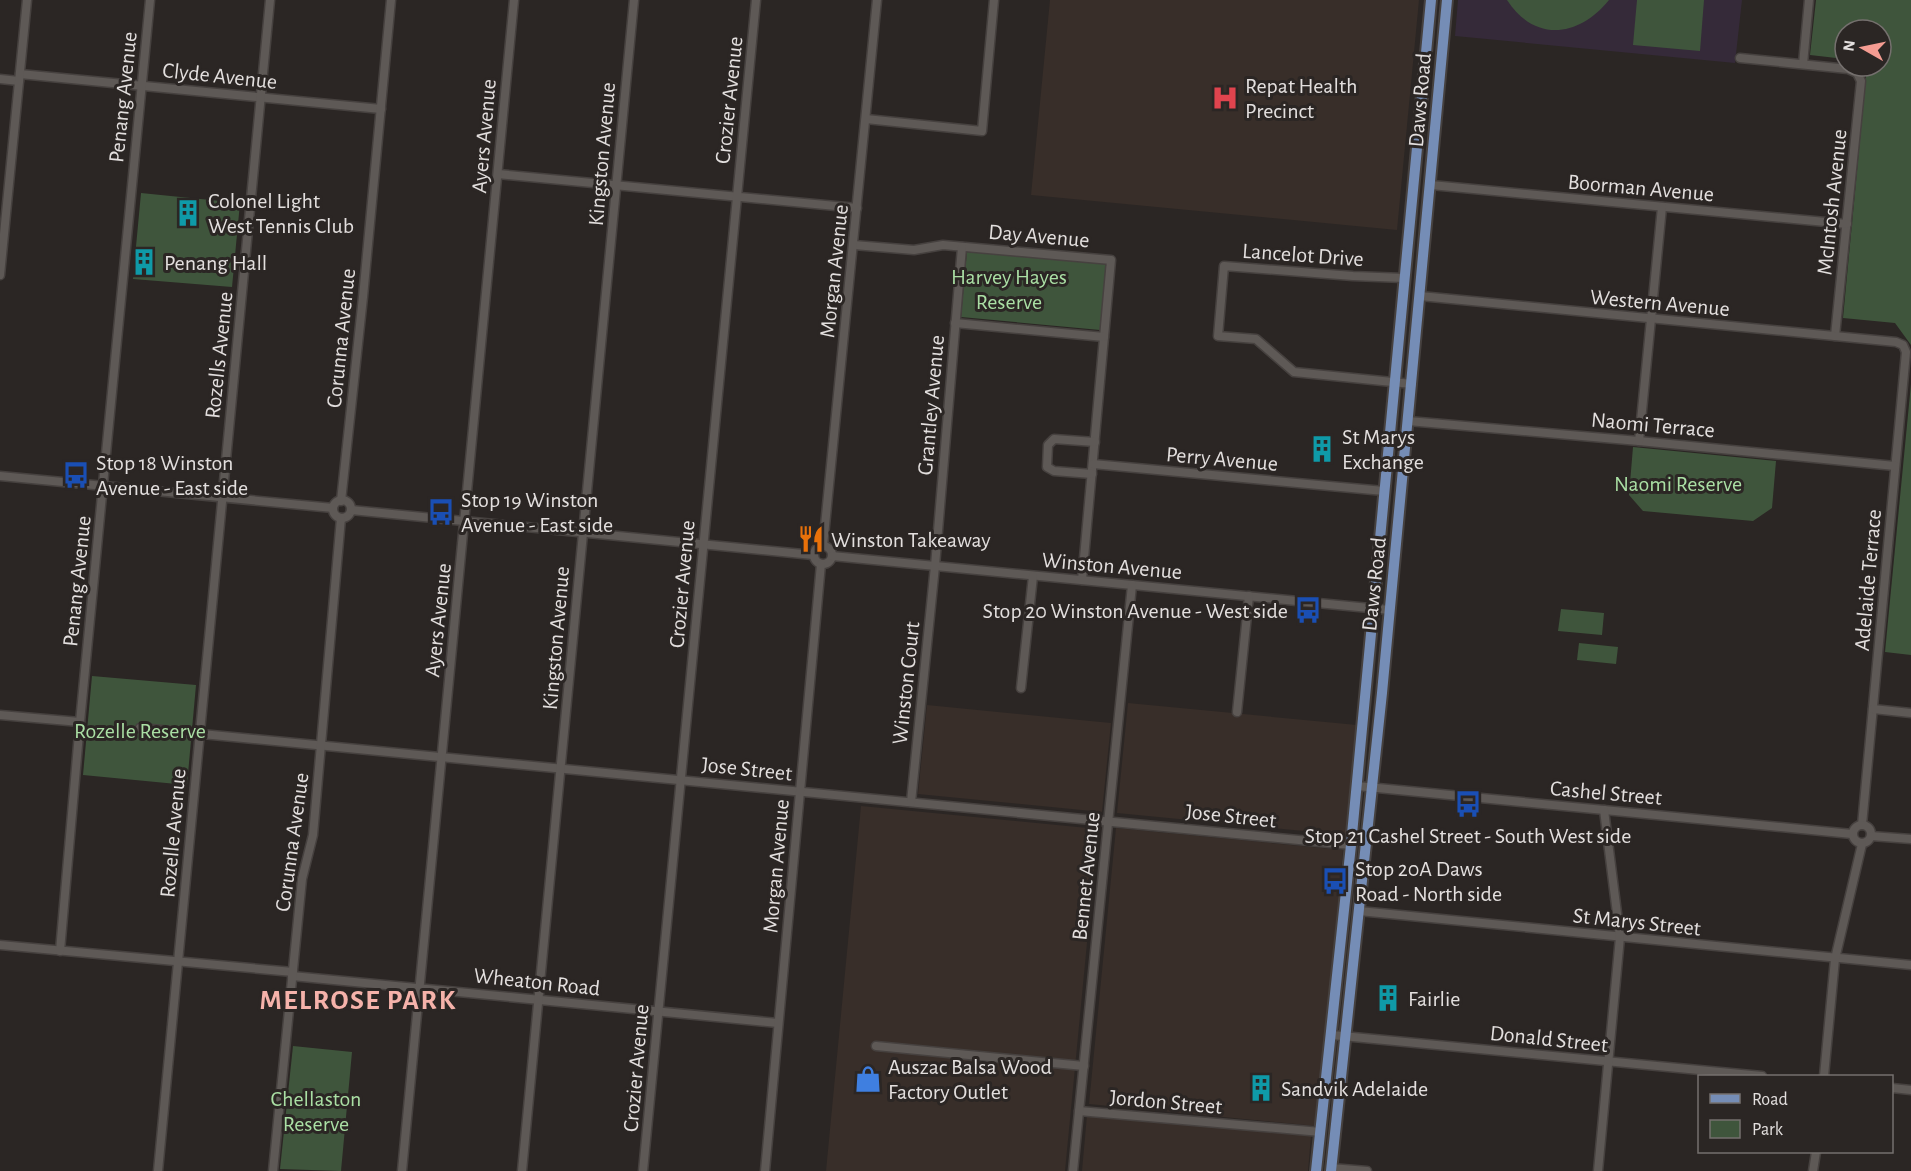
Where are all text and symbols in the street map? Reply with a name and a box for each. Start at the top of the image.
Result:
north arrow [1833,18,1893,78]
street label: Penang Avenue [105,30,141,164]
street label: Crozier Avenue [711,35,747,165]
text: N [1840,39,1858,53]
street label: Daws Road [1405,52,1435,148]
street label: Clyde Avenue [161,59,278,93]
place label: Repat Health Precinct [1245,75,1357,122]
street label: Ayers Avenue [468,78,500,194]
street label: Kingston Avenue [585,81,619,227]
hospital icon: Repat Health Precinct [1210,83,1240,113]
street label: McIntosh Avenue [1813,128,1851,276]
street label: Boorman Avenue [1567,171,1715,205]
place label: Colonel Light West Tennis Club [208,190,354,237]
building icon: Colonel Light West Tennis Club [173,198,203,228]
street label: Morgan Avenue [816,203,852,339]
street label: Day Avenue [988,221,1090,251]
street label: Lancelot Drive [1241,240,1364,270]
building icon: Penang Hall [129,247,159,277]
place label: Penang Hall [164,252,267,274]
park label: Harvey Hayes Reserve [951,266,1067,313]
street label: Corunna Avenue [323,267,359,409]
street label: Western Avenue [1589,286,1731,320]
street label: Rozells Avenue [201,291,237,420]
street label: Grantley Avenue [914,334,948,476]
street label: Naomi Terrace [1590,409,1716,441]
place label: St Marys Exchange [1342,426,1424,473]
building icon: St Marys Exchange [1307,434,1337,464]
street label: Perry Avenue [1165,443,1279,475]
place label: Stop 18 Winston Avenue - East side [96,452,248,499]
bus stop icon: Stop 18 Winston Avenue - East side [61,460,91,490]
park label: Naomi Reserve [1614,473,1742,495]
place label: Stop 19 Winston Avenue - East side [461,489,613,536]
bus stop icon: Stop 19 Winston Avenue - East side [426,497,456,527]
street label: Adelaide Terrace [1851,508,1885,652]
street label: Penang Avenue [59,514,95,648]
street label: Crozier Avenue [665,519,699,649]
restaurant icon: Winston Takeaway [796,524,826,554]
place label: Winston Takeaway [831,529,991,551]
street label: Daws Road [1358,536,1390,632]
street label: Winston Avenue [1041,549,1183,583]
street label: Ayers Avenue [421,562,455,678]
street label: Kingston Avenue [539,565,573,711]
bus stop icon: Stop 20 Winston Avenue - West side [1293,595,1323,625]
place label: Stop 20 Winston Avenue - West side [983,600,1288,622]
street label: Winston Court [889,620,923,746]
park label: Rozelle Reserve [74,720,206,742]
street label: Jose Street [701,753,793,785]
street label: Rozelle Avenue [156,768,190,899]
street label: Corunna Avenue [271,771,313,913]
street label: Cashel Street [1549,777,1663,809]
bus stop icon: Stop 21 Cashel Street - South West side [1453,789,1483,819]
street label: Morgan Avenue [759,798,793,934]
street label: Jose Street [1185,800,1277,832]
street label: Bennet Avenue [1068,811,1104,941]
place label: Stop 21 Cashel Street - South West side [1305,825,1631,847]
place label: Stop 20A Daws Road - North side [1355,858,1502,905]
bus stop icon: Stop 20A Daws Road - North side [1320,866,1350,896]
street label: St Marys Street [1572,904,1702,940]
street label: Wheaton Road [472,964,601,1000]
building icon: Fairlie [1373,983,1403,1013]
district label: MELROSE PARK [259,987,457,1015]
place label: Fairlie [1408,988,1460,1010]
street label: Crozier Avenue [619,1003,653,1133]
street label: Donald Street [1489,1022,1609,1056]
place label: Auszac Balsa Wood Factory Outlet [888,1056,1052,1103]
shop icon: Auszac Balsa Wood Factory Outlet [853,1064,883,1094]
building icon: Sandvik Adelaide [1246,1073,1276,1103]
legend [1698,1075,1893,1153]
place label: Sandvik Adelaide [1281,1078,1428,1100]
street label: Jordon Street [1109,1086,1223,1118]
park label: Chellaston Reserve [271,1088,361,1135]
text: Road [1752,1091,1788,1109]
text: Park [1752,1121,1784,1139]

